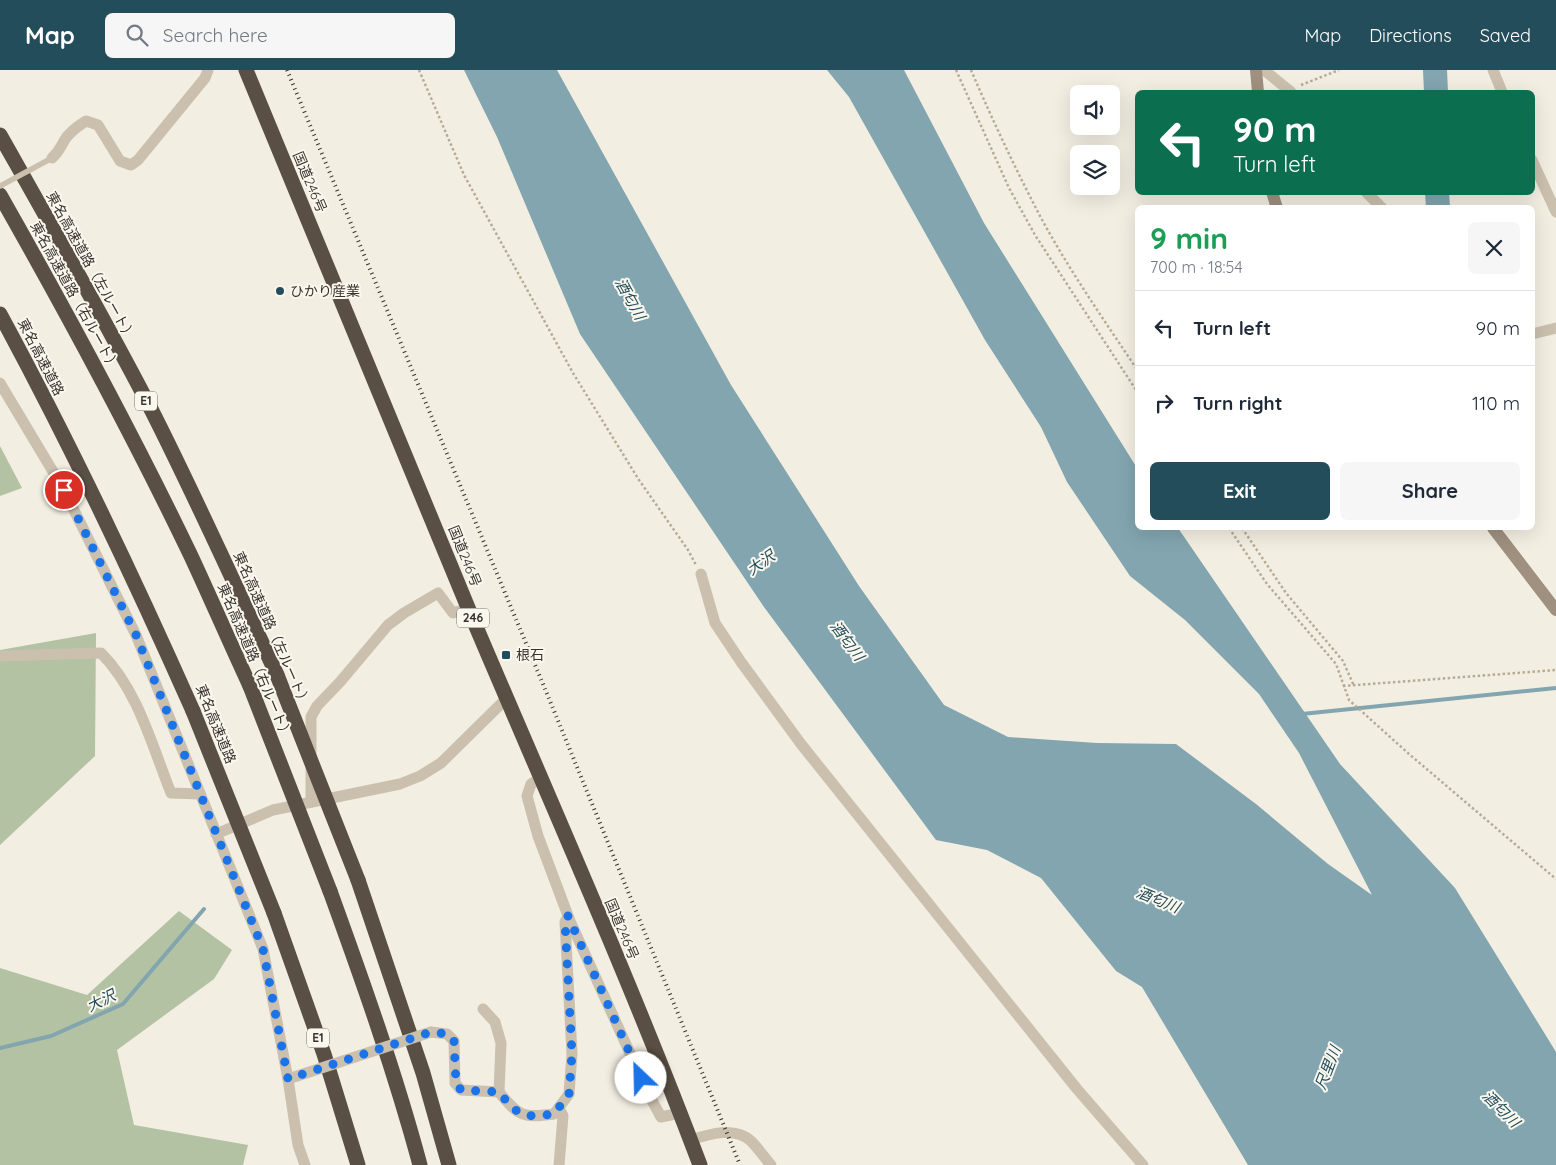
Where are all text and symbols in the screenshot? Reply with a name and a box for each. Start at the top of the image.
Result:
search box [105,13,455,58]
text: Map [25,20,75,50]
icon: search [123,21,151,49]
text: Search here [163,23,268,47]
text: Map [1304,24,1341,47]
text: Directions [1369,24,1452,47]
text: Saved [1480,24,1531,47]
map controls [1070,85,1120,195]
button: sound [1070,85,1120,135]
text: 90 m [1233,107,1316,151]
icon: left [1150,110,1215,175]
button: layers [1070,145,1120,195]
street label: 国道246号 [289,149,331,215]
text: Turn left [1233,150,1316,178]
street label: 東名高速道路（左ルート） [42,188,140,344]
street label: 東名高速道路（右ルート） [27,218,123,374]
text: 9 min [1150,219,1228,257]
button: close [1468,222,1520,274]
text: 700 m · 18:54 [1150,257,1243,277]
water label: 酒匂川 [611,274,651,325]
place label: ひかり産業 [290,282,360,300]
marker: ひかり産業 [274,285,286,297]
icon: left [1150,314,1178,342]
street label: 東名高速道路 [14,316,68,398]
text: Turn left [1193,316,1271,340]
text: 90 m [1476,316,1520,340]
icon: right [1150,389,1178,417]
text: Turn right [1193,391,1282,415]
text: 110 m [1472,391,1520,415]
road number: E1 [135,392,157,411]
button: Exit [1150,462,1330,520]
button: Share [1340,462,1520,520]
pin [43,469,85,511]
icon: arrive [50,476,78,504]
street label: 国道246号 [445,523,485,589]
water label: 大沢 [743,545,780,579]
street label: 東名高速道路（左ルート） [230,549,314,709]
street label: 東名高速道路（右ルート） [214,580,296,742]
road number: 246 [457,608,489,628]
water label: 酒匂川 [826,617,870,666]
place label: 根石 [516,646,544,664]
marker: 根石 [500,649,512,661]
street label: 東名高速道路 [192,682,240,766]
water label: 酒匂川 [1134,882,1184,918]
street label: 国道246号 [601,896,643,962]
water label: 大沢 [83,985,120,1016]
road number: E1 [307,1028,329,1048]
water label: 尺里川 [1311,1042,1345,1092]
position arrow [614,1051,666,1103]
water label: 酒匂川 [1479,1086,1525,1133]

